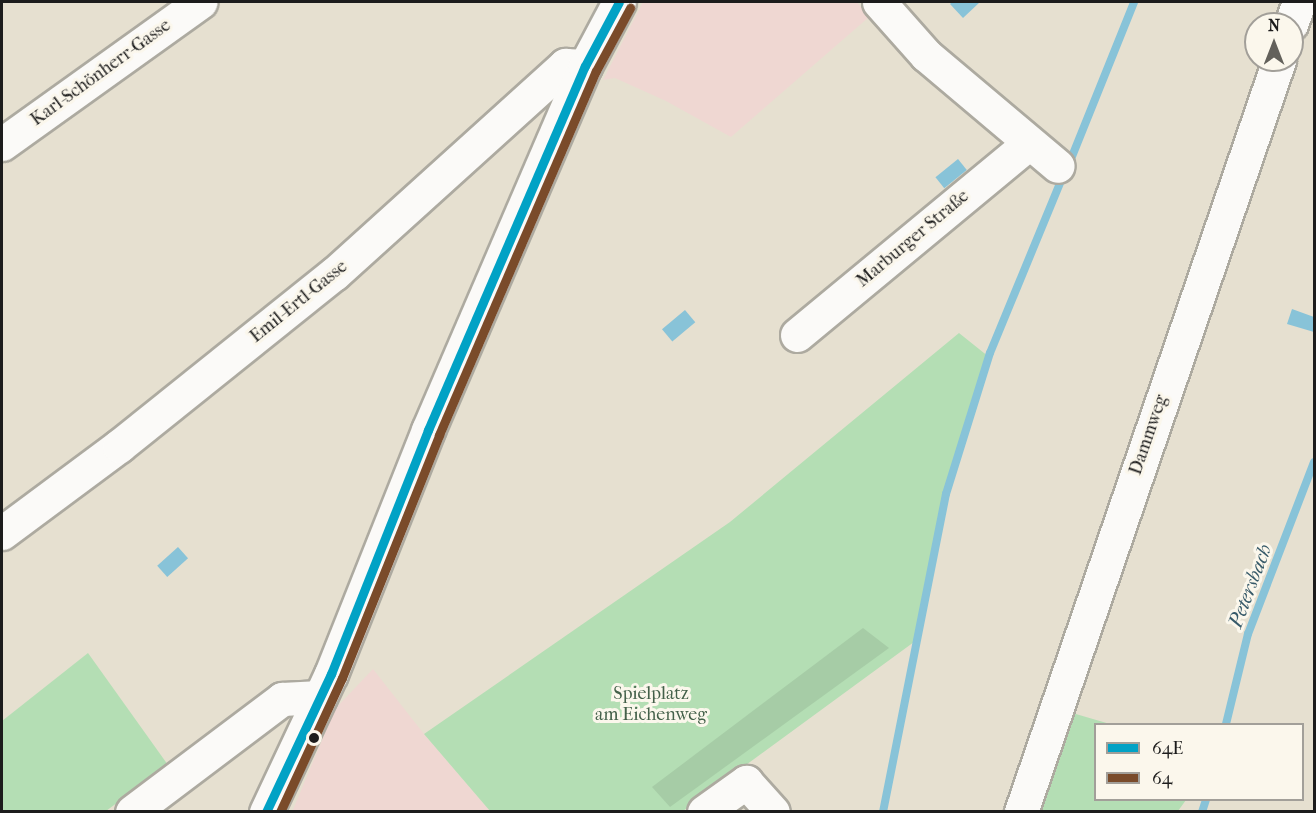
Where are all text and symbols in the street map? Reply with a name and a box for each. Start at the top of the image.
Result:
north arrow [1244,12,1304,72]
street label: Karl-Schönherr-Gasse [27,15,175,131]
text: N [1268,16,1280,35]
street label: Marburger Straße [852,186,974,292]
street label: Emil-Ertl-Gasse [246,256,352,348]
street label: Dammweg [1125,392,1173,478]
water label: Petersbach [1223,541,1277,631]
park label: Spielplatz am Eichenweg [595,684,707,726]
legend [1094,723,1304,801]
unlabelled marker [308,732,320,744]
text: 64E [1152,738,1183,759]
text: 64 [1152,768,1172,789]

